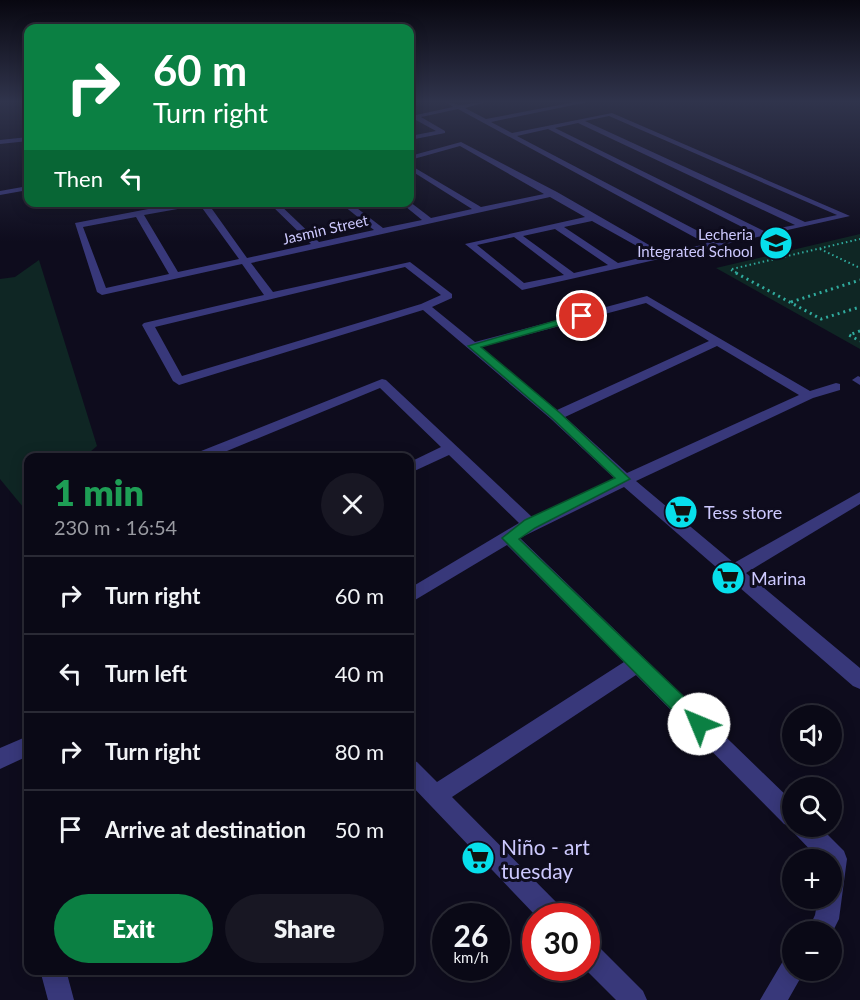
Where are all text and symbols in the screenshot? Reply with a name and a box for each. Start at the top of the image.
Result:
text: 60 m [153,45,247,95]
icon: right [54,48,132,126]
text: Turn right [153,96,268,129]
icon: left [115,162,148,195]
text: Then [54,165,103,192]
street label: Jasmin Street [280,210,370,248]
place label: Lecheria Integrated School [637,225,753,260]
school or university icon: Lecheria Integrated School [758,225,794,261]
pin [556,290,607,341]
icon: arrive [565,299,598,332]
text: 1 min [54,470,144,514]
button: close [321,473,384,536]
supermarket icon: Tess store [663,494,699,530]
place label: Tess store [704,501,782,523]
text: 230 m · 16:54 [54,515,177,539]
supermarket icon: Marina [710,560,746,596]
place label: Marina [751,567,806,589]
icon: right [54,579,87,612]
text: Turn right [105,582,200,609]
text: 60 m [335,582,384,609]
icon: left [54,657,87,690]
text: Turn left [105,660,187,687]
text: 40 m [335,660,384,687]
position arrow [667,692,731,756]
map controls [782,705,842,981]
button: sound [782,705,842,765]
icon: right [54,735,87,768]
text: Turn right [105,738,200,765]
text: 80 m [335,738,384,765]
button: search [782,777,842,837]
icon: arrive [54,813,87,846]
text: Arrive at destination [105,816,306,843]
text: 50 m [335,816,384,843]
place label: Niño - art tuesday [501,834,590,883]
supermarket icon: Niño - art tuesday [460,840,496,876]
button: + [782,849,842,909]
button: Exit [54,894,213,963]
button: Share [225,894,384,963]
speed limit sign: 30 [522,903,600,981]
text: 26 [454,917,488,953]
button: − [782,921,842,981]
text: km/h [453,948,489,966]

